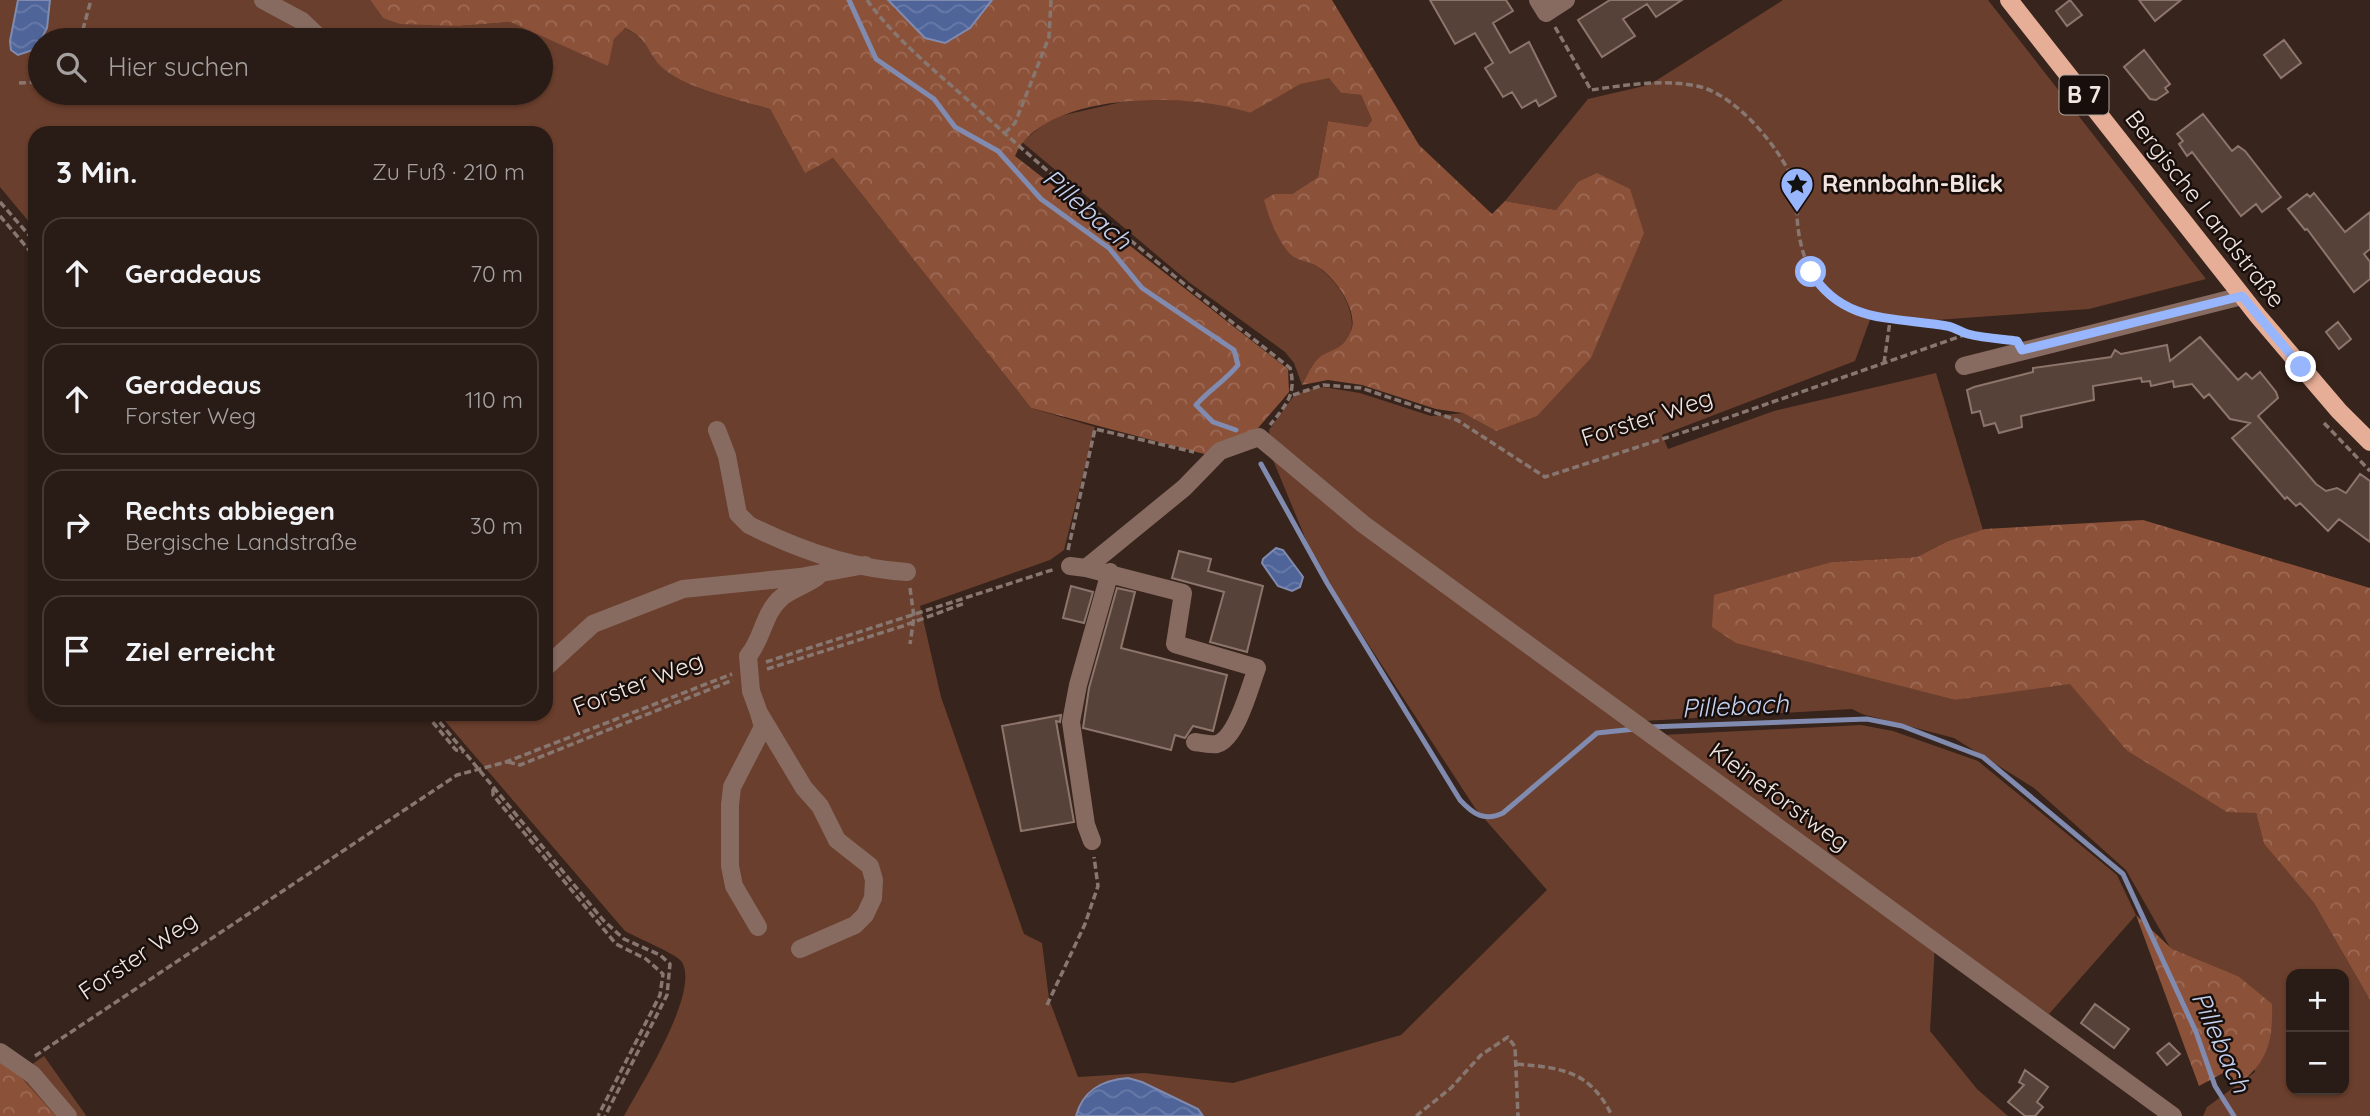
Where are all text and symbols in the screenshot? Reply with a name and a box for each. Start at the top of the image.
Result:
search box [28,28,553,105]
icon: search [52,48,90,86]
text: Hier suchen [108,50,249,83]
road number: B 7 [2060,76,2108,114]
street label: Bergische Landstraße [2119,104,2292,313]
text: 3 Min. [56,153,138,191]
text: Zu Fuß · 210 m [372,157,525,186]
water label: Pillebach [1036,161,1140,257]
place icon: Rennbahn-Blick [1778,165,1816,214]
place label: Rennbahn-Blick [1822,168,2003,198]
icon: ahead [58,254,96,292]
route start [1795,256,1826,287]
text: Geradeaus [125,257,261,290]
text: 70 m [470,259,523,288]
route end [2285,351,2316,382]
text: Geradeaus [125,368,261,401]
icon: ahead [58,380,96,418]
street label: Forster Weg [1577,382,1716,452]
text: 110 m [465,385,523,414]
text: Forster Weg [125,401,256,430]
text: Rechts abbiegen [125,494,335,527]
icon: right [58,506,96,544]
text: 30 m [470,511,523,540]
text: Bergische Landstraße [125,527,357,556]
icon: arrive [58,632,96,670]
text: Ziel erreicht [125,635,276,668]
street label: Forster Weg [568,645,707,722]
water label: Pillebach [1681,686,1791,725]
street label: Kleineforstweg [1704,735,1856,857]
street label: Forster Weg [72,904,203,1006]
map controls [2286,969,2349,1095]
button: + [2286,969,2349,1032]
water label: Pillebach [2185,986,2259,1099]
button: − [2286,1032,2349,1095]

